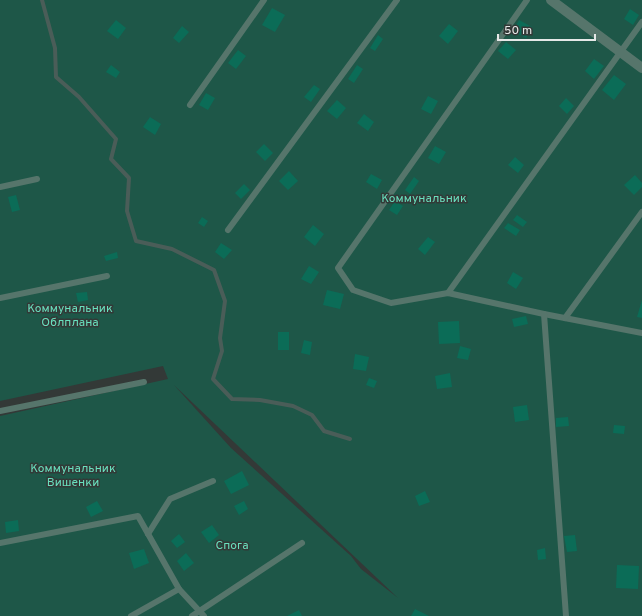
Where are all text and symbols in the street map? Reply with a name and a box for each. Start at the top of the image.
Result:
scale bar [498,16,595,42]
text: 50 m [504,23,532,39]
park label: Коммунальник [381,191,467,207]
park label: Коммунальник Облплана [27,301,113,331]
park label: Коммунальник Вишенки [30,461,116,491]
park label: Спога [215,538,249,554]

